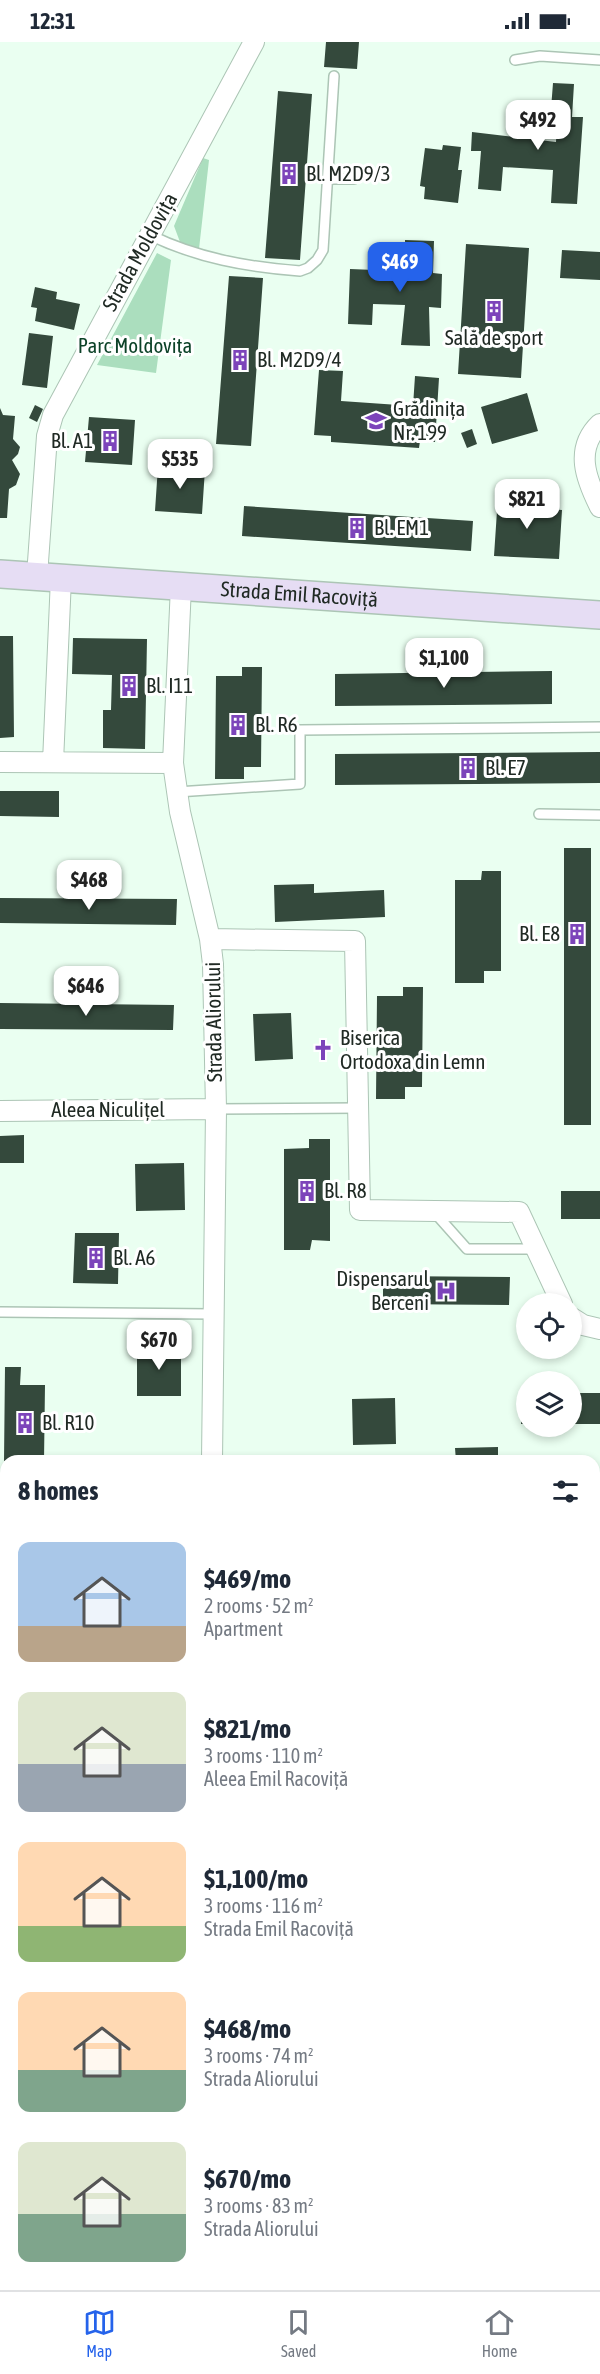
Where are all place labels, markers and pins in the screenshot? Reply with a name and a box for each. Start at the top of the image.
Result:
pin: $492 [502,100,574,151]
place label: Bl. M2D9/3 [306,161,391,185]
building icon: Bl. M2D9/3 [277,162,301,186]
pin: $469 [364,242,436,293]
building icon: Sală de sport [482,299,506,323]
place label: Sală de sport [445,325,543,349]
place label: Bl. M2D9/4 [257,347,342,371]
building icon: Bl. M2D9/4 [228,348,252,372]
place label: Grădinița Nr. 199 [393,396,465,444]
school or university icon: Grădinița Nr. 199 [364,409,388,433]
place label: Bl. A1 [51,428,93,452]
building icon: Bl. A1 [98,429,122,453]
pin: $535 [144,439,216,490]
pin: $821 [491,479,563,530]
place label: Bl. EM1 [374,515,429,539]
building icon: Bl. EM1 [345,516,369,540]
pin: $1,100 [395,638,493,689]
place label: Bl. I11 [146,673,193,697]
building icon: Bl. I11 [117,674,141,698]
place label: Bl. R6 [255,712,298,736]
building icon: Bl. R6 [226,713,250,737]
place label: Bl. E7 [485,755,526,779]
building icon: Bl. E7 [456,756,480,780]
pin: $468 [53,860,125,911]
place label: Bl. E8 [519,921,560,945]
building icon: Bl. E8 [565,922,589,946]
pin: $646 [50,966,122,1017]
place label: Biserica Ortodoxa din Lemn [340,1025,486,1073]
church icon: Biserica Ortodoxa din Lemn [311,1038,335,1062]
place label: Bl. R8 [324,1178,367,1202]
building icon: Bl. R8 [295,1179,319,1203]
place label: Bl. A6 [113,1245,155,1269]
building icon: Bl. A6 [84,1246,108,1270]
place label: Dispensarul Berceni [336,1266,429,1314]
hospital icon: Dispensarul Berceni [434,1279,458,1303]
pin: $670 [123,1320,195,1371]
place label: Bl. R10 [42,1410,95,1434]
building icon: Bl. R10 [13,1411,37,1435]

